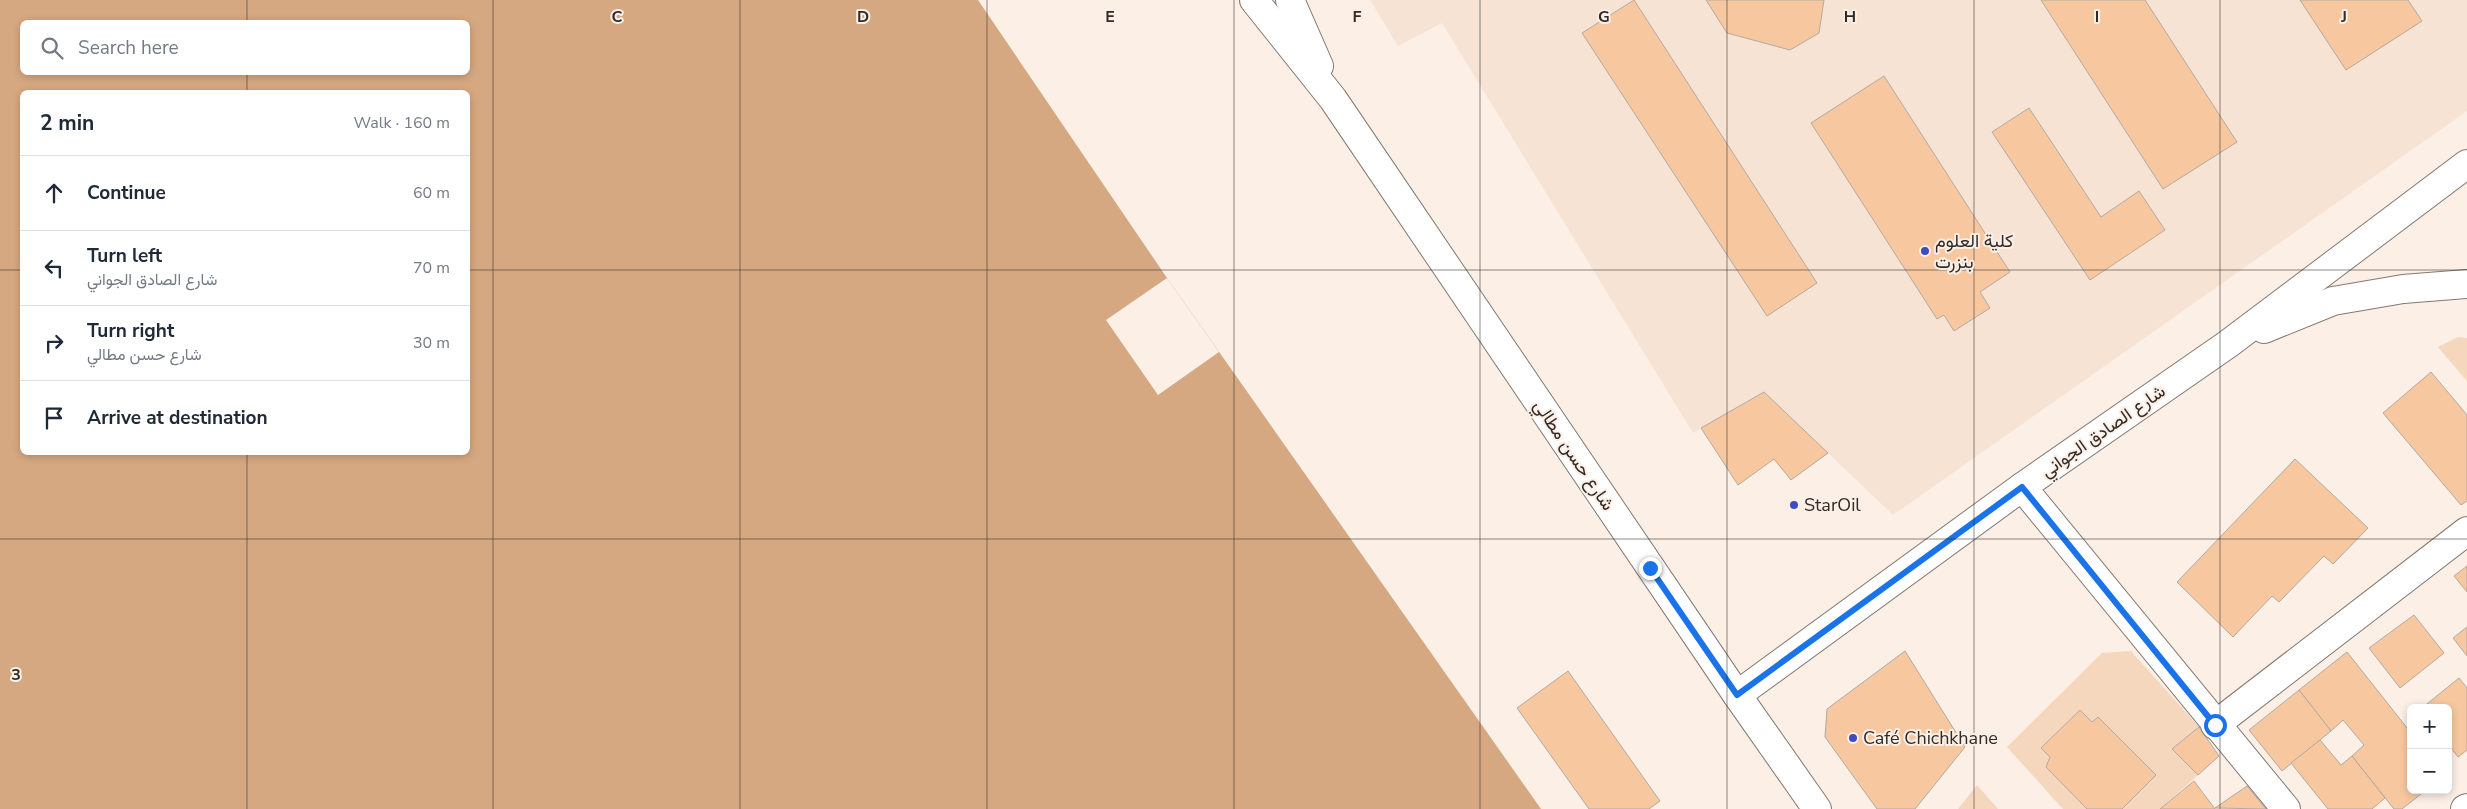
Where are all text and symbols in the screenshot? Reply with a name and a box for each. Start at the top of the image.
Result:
text: C [612,6,623,28]
text: D [857,6,869,28]
text: E [1105,6,1115,28]
text: F [1353,6,1362,28]
text: G [1598,6,1610,28]
text: H [1844,6,1856,28]
text: I [2095,6,2099,28]
text: J [2340,6,2347,28]
search box [20,20,470,75]
icon: search [38,34,66,62]
text: Search here [78,35,179,61]
text: 2 min [40,109,94,137]
text: Walk · 160 m [354,112,450,134]
icon: ahead [40,179,68,207]
text: Continue [87,180,166,206]
text: 60 m [413,182,450,204]
place label: كلية العلوم بنزرت [1935,229,2013,274]
text: Turn left [87,243,162,269]
marker: كلية العلوم بنزرت [1919,245,1931,257]
icon: left [40,254,68,282]
text: 70 m [413,257,450,279]
text: شارع الصادق الجواني [87,269,217,291]
text: Turn right [87,318,174,344]
icon: right [40,329,68,357]
text: 30 m [413,332,450,354]
text: شارع حسن مطالي [87,344,202,366]
street label: شارع الصادق الجواني [2036,379,2172,485]
street label: شارع حسن مطالي [1525,395,1620,517]
icon: arrive [40,404,68,432]
text: Arrive at destination [87,405,268,431]
place label: StarOil [1804,493,1861,517]
marker: StarOil [1788,499,1800,511]
route end [1639,557,1662,580]
text: 3 [11,664,21,686]
map controls [2407,704,2452,794]
button: + [2407,704,2452,749]
route start [2204,714,2227,737]
place label: Café Chichkhane [1863,726,1998,750]
marker: Café Chichkhane [1847,732,1859,744]
button: − [2407,749,2452,794]

